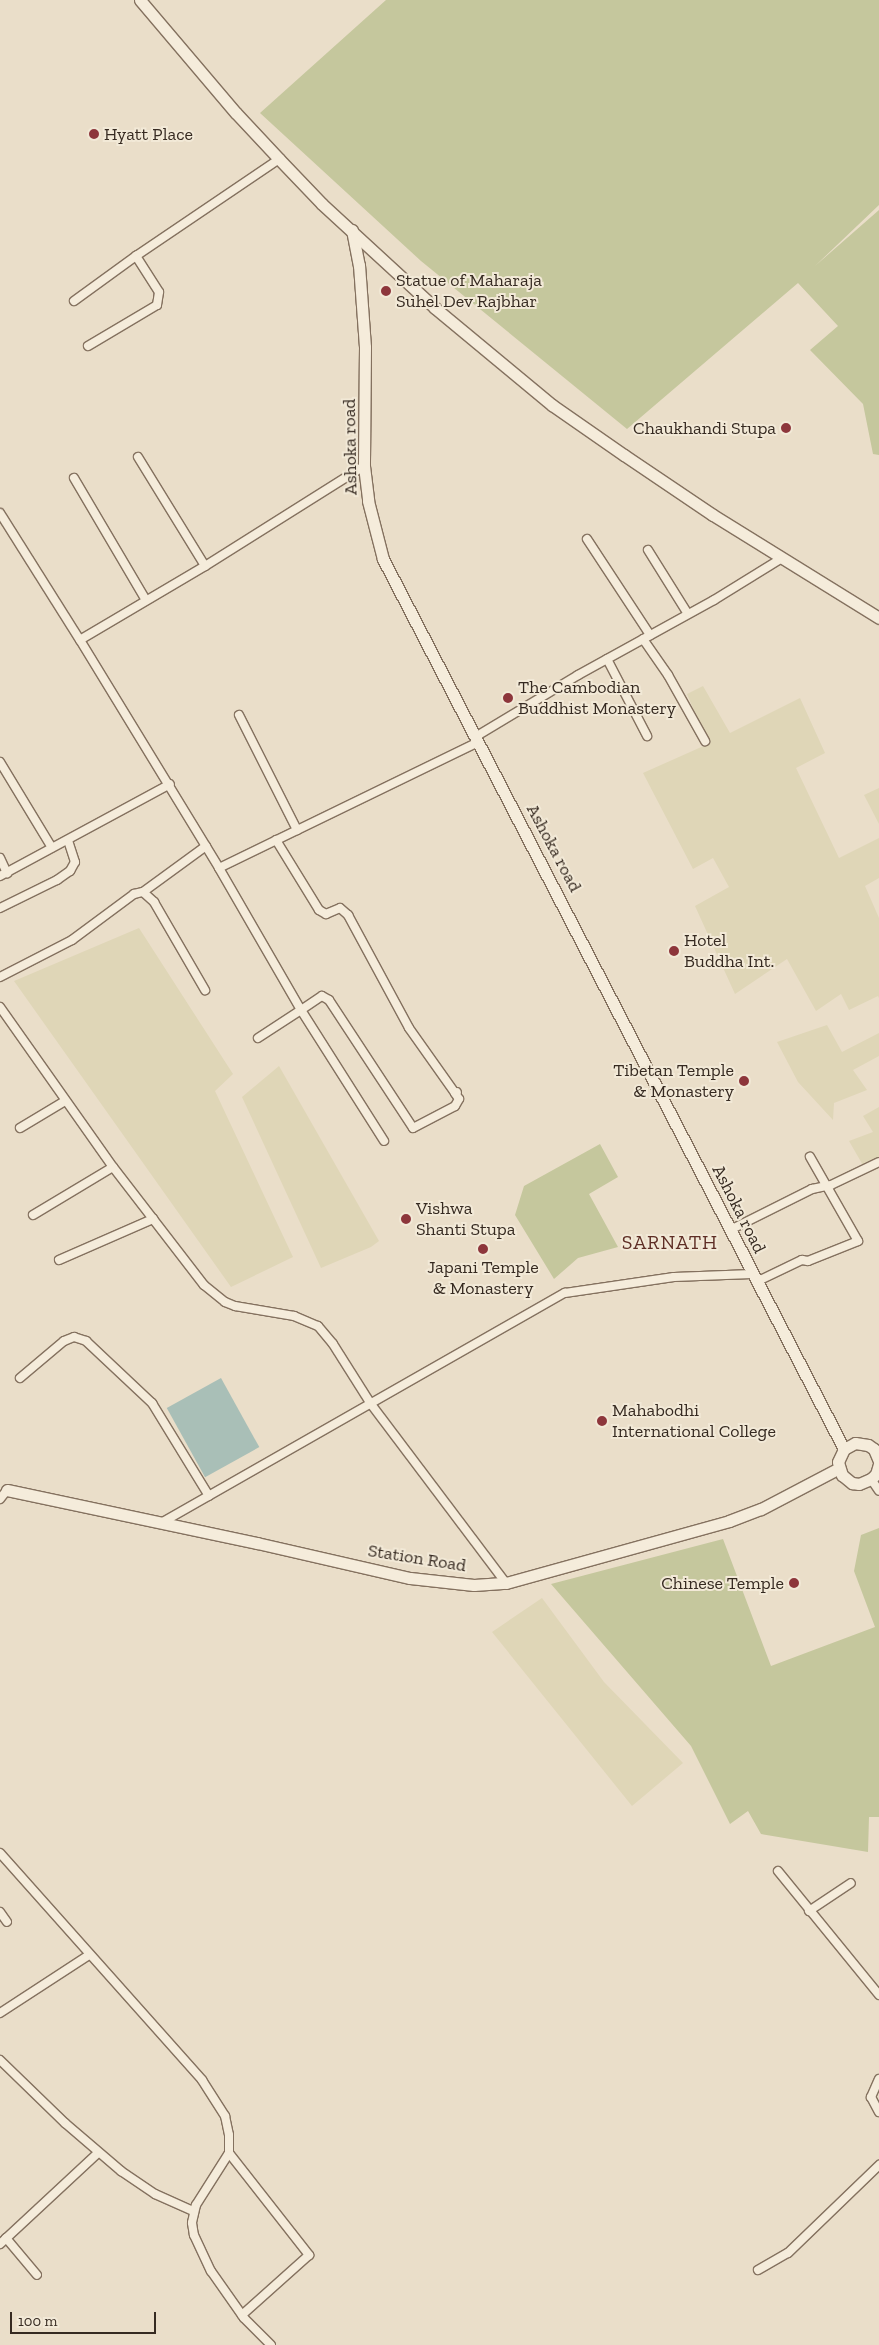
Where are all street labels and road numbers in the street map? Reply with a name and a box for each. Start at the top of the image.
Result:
street label: Ashoka road [338,399,362,495]
street label: Ashoka road [522,800,586,896]
street label: Ashoka road [708,1161,770,1257]
street label: Station Road [366,1540,468,1576]

